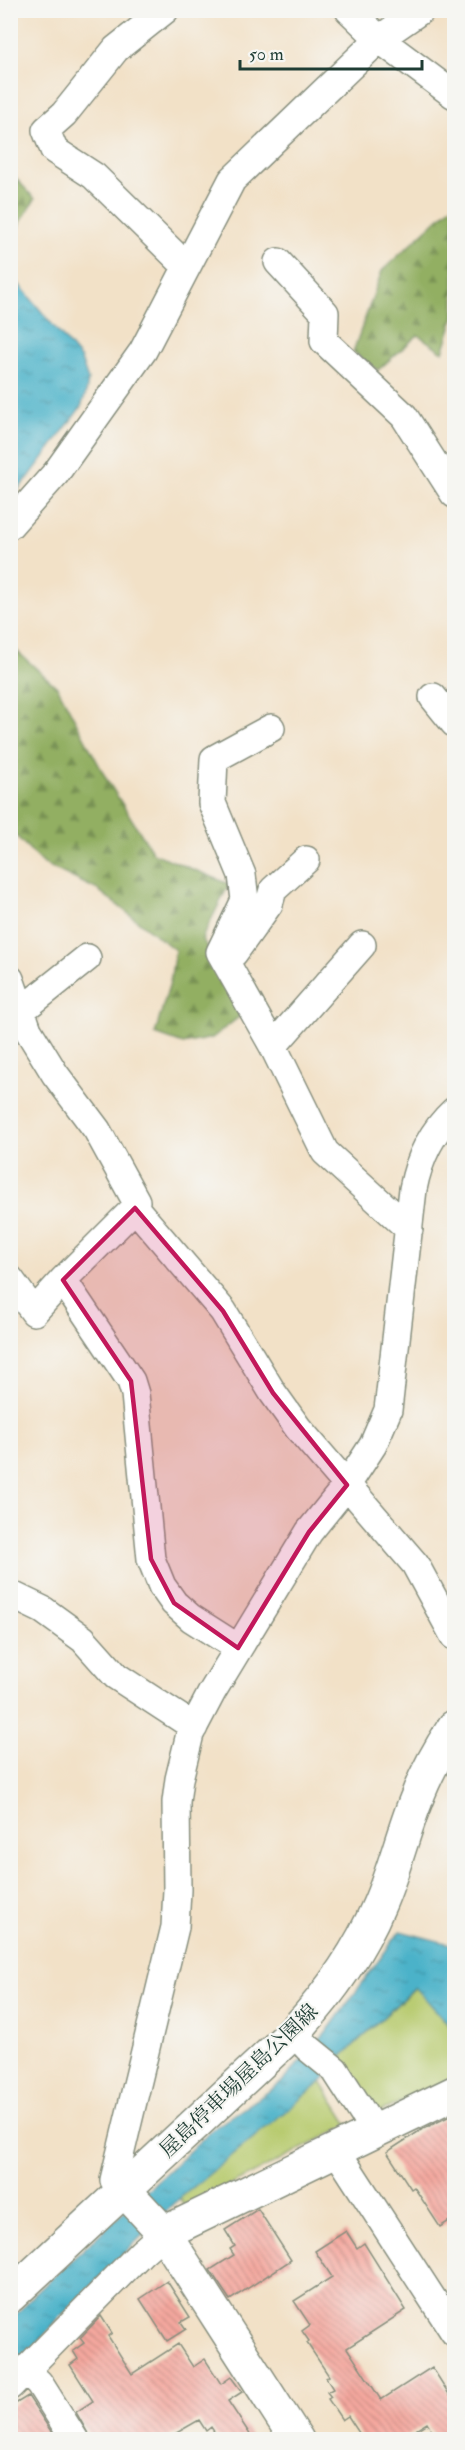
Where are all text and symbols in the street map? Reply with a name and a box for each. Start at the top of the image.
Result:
scale bar [240,33,422,71]
text: 50 m [249,43,284,66]
street label: 屋島停車場屋島公園線 [154,1998,324,2164]

